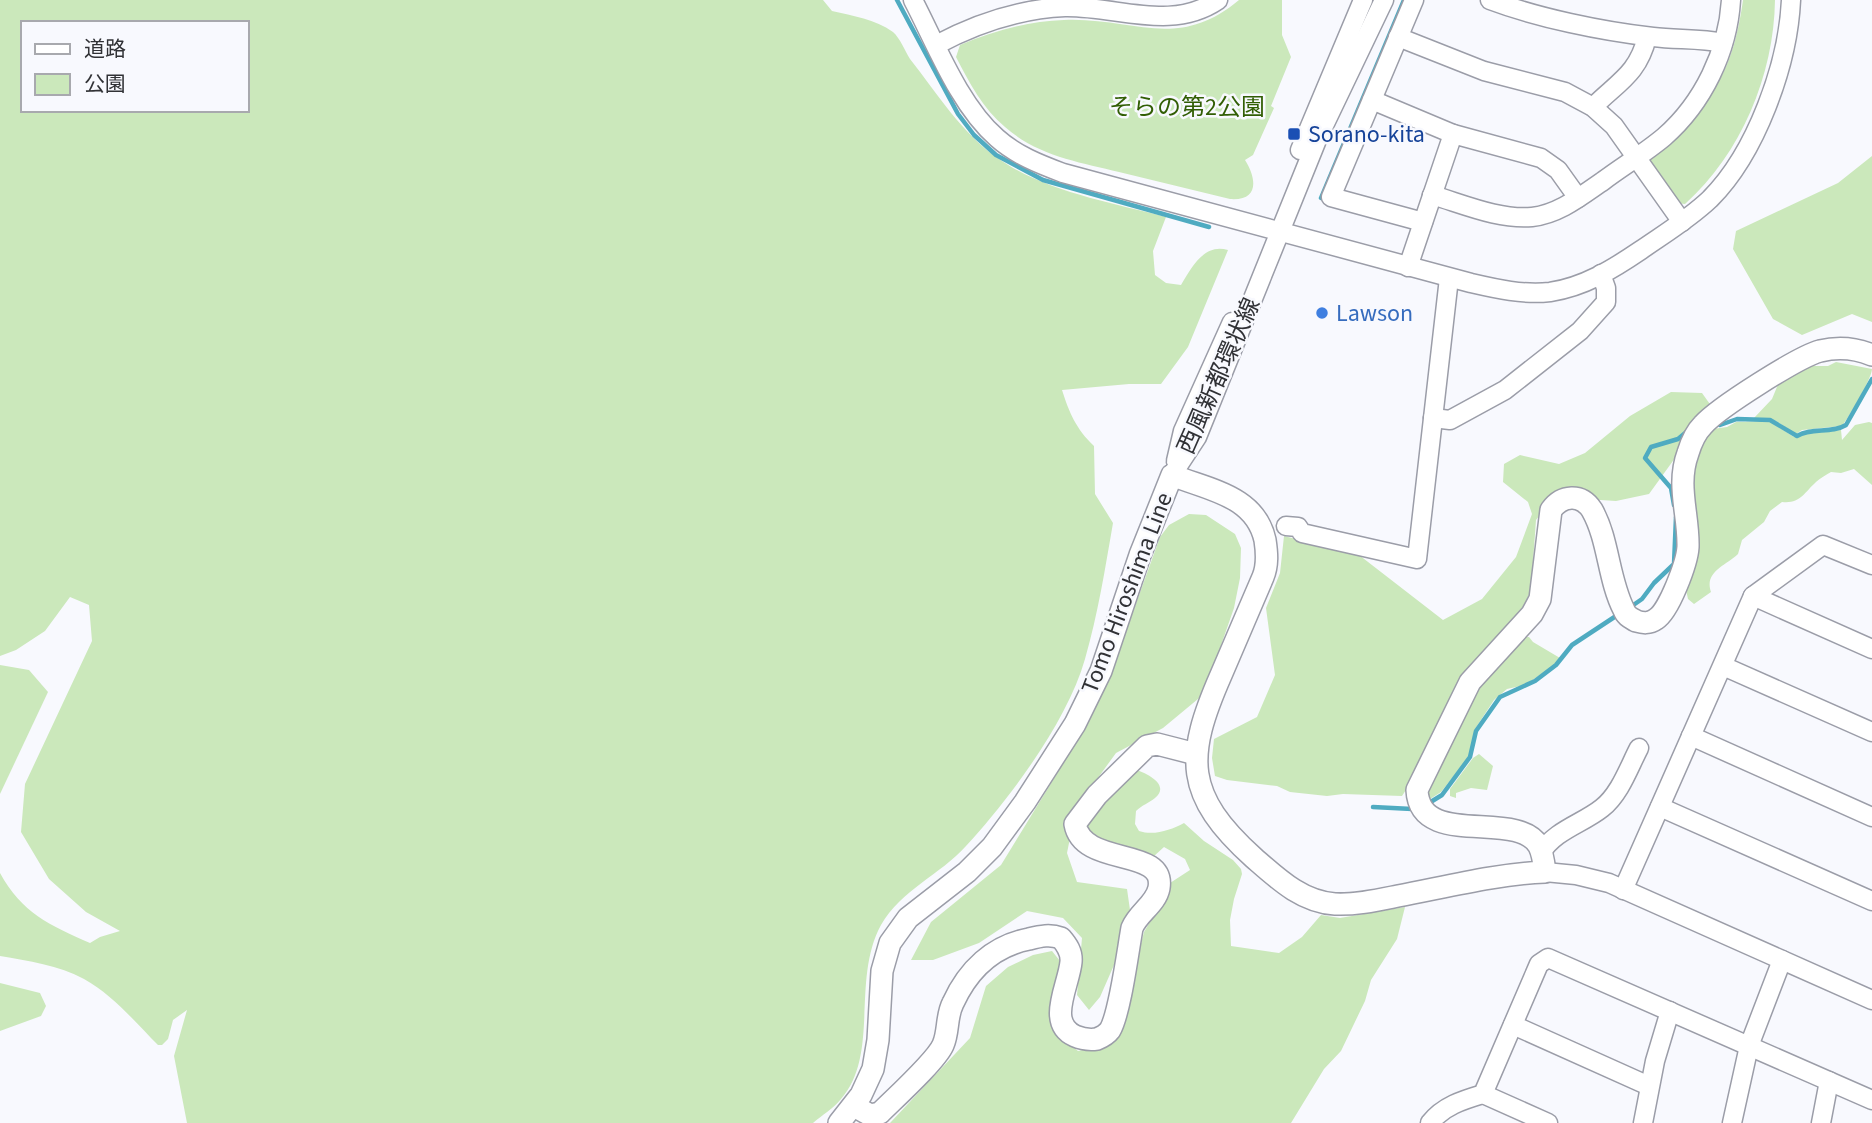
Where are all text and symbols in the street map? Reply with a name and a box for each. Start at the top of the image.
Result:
legend [21,21,248,112]
text: 道路 [84,34,126,64]
text: 公園 [84,69,126,99]
park label: そらの第2公園 [1109,90,1265,125]
place label: Sorano-kita [1308,117,1425,152]
marker: Sorano-kita [1286,126,1302,142]
street label: 西風新都環状線 [1169,292,1269,460]
place label: Lawson [1336,296,1413,331]
marker: Lawson [1314,305,1330,321]
street label: Tomo Hiroshima Line [1072,487,1182,699]

